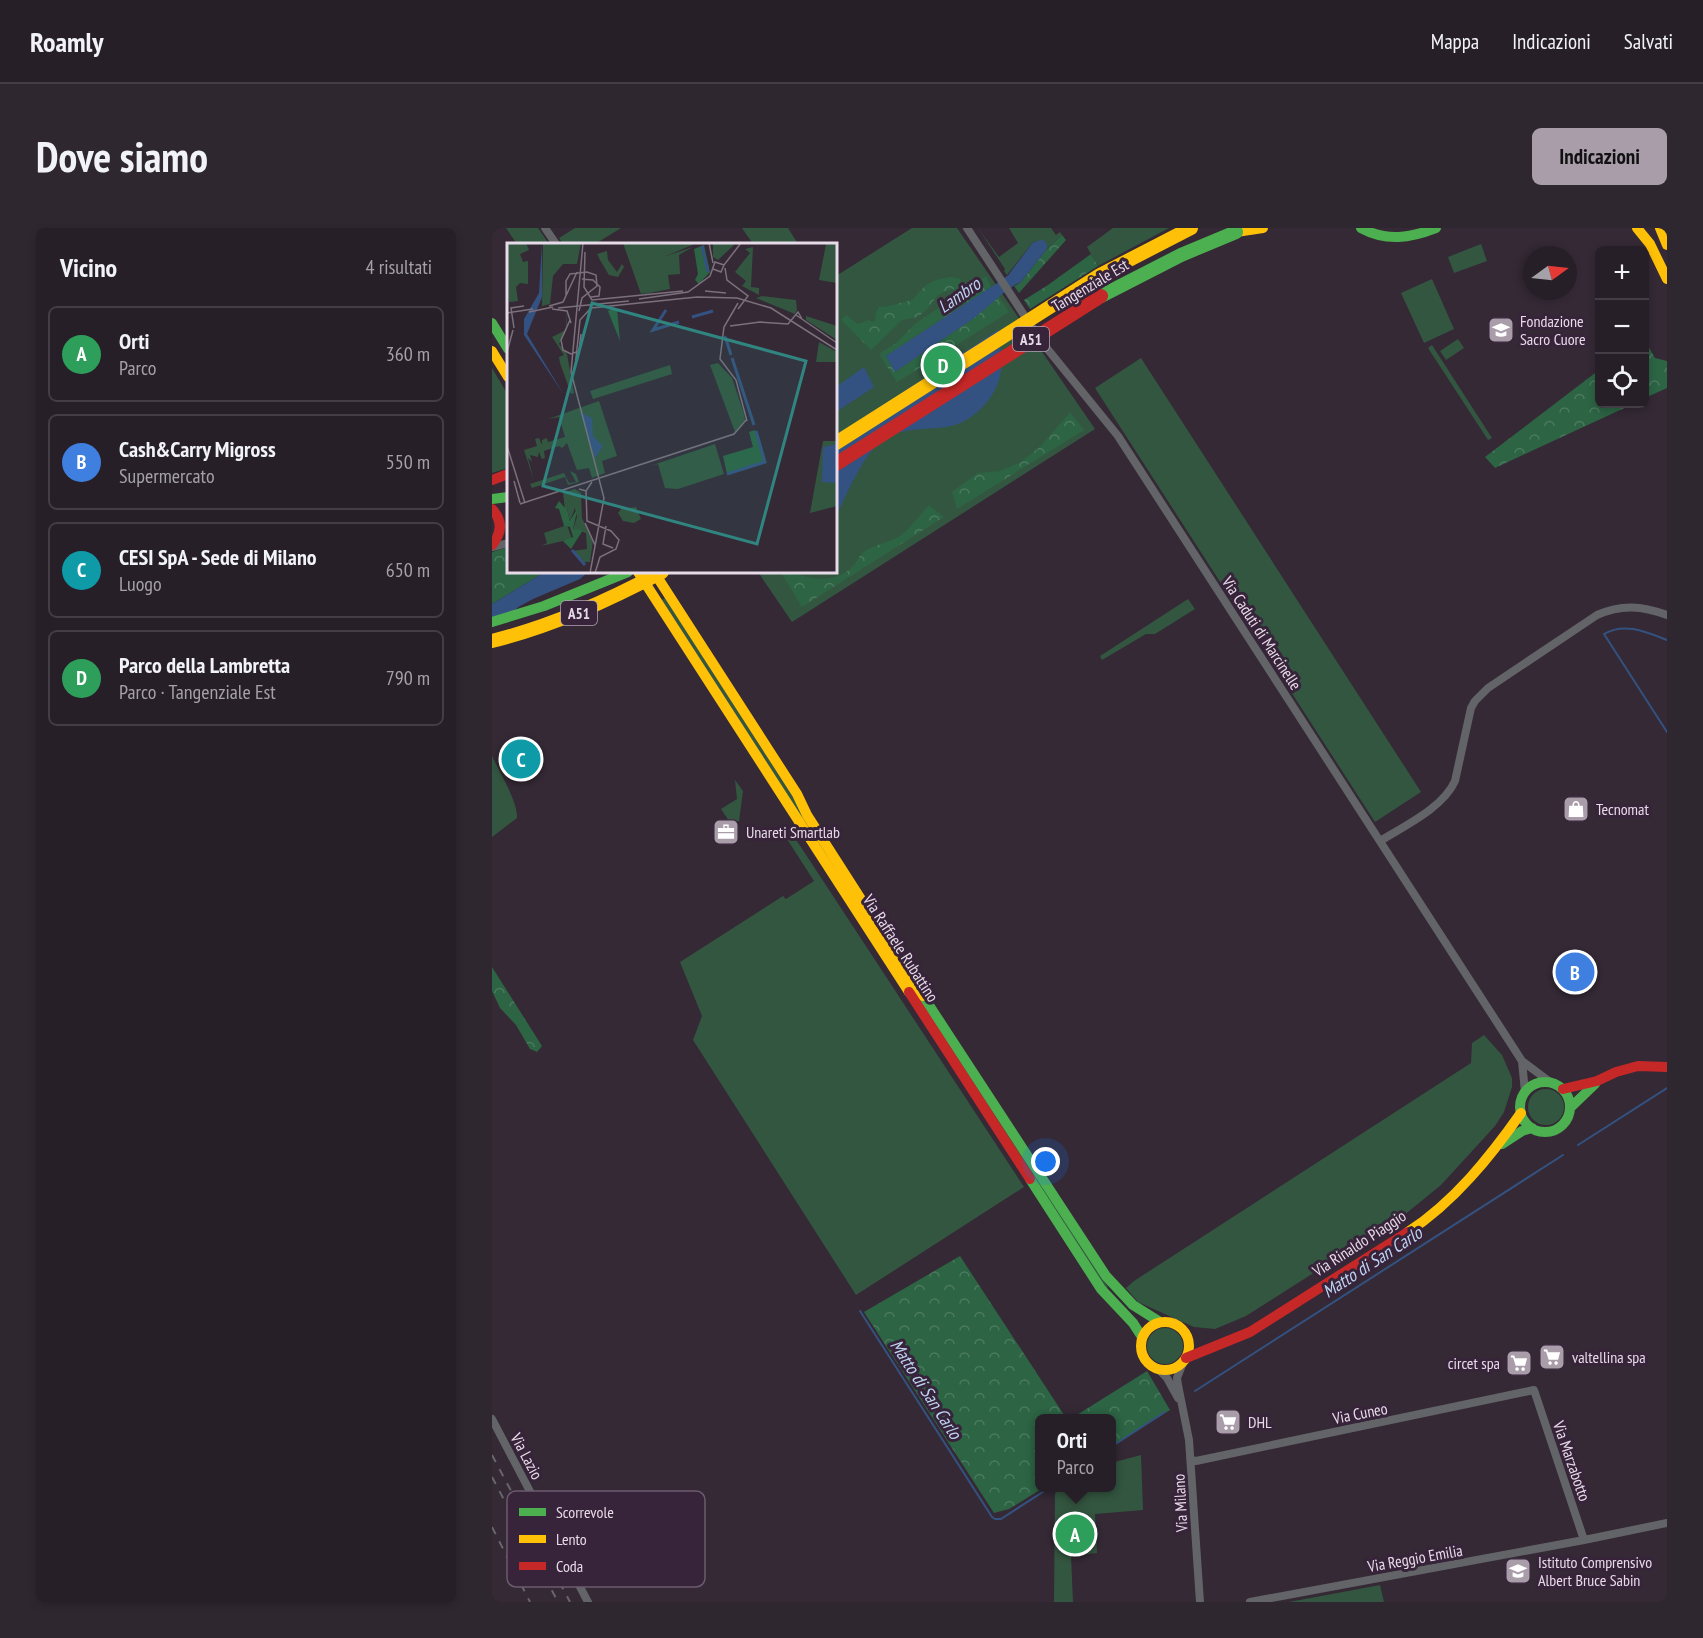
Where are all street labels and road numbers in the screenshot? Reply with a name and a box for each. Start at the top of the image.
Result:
street label: Tangenziale Est [1048,254,1132,316]
road number: A51 [1013,327,1049,351]
street label: Via Caduti di Marcinelle [1217,572,1306,693]
road number: A51 [561,601,597,625]
street label: Via Raffaele Rubattino [858,890,943,1005]
street label: Via Rinaldo Piaggio [1308,1205,1410,1281]
street label: Via Cuneo [1330,1398,1389,1428]
street label: Via Marzabotto [1549,1417,1595,1504]
street label: Via Lazio [506,1429,548,1483]
street label: Via Milano [1168,1473,1192,1534]
street label: Via Reggio Emilia [1365,1540,1464,1576]

